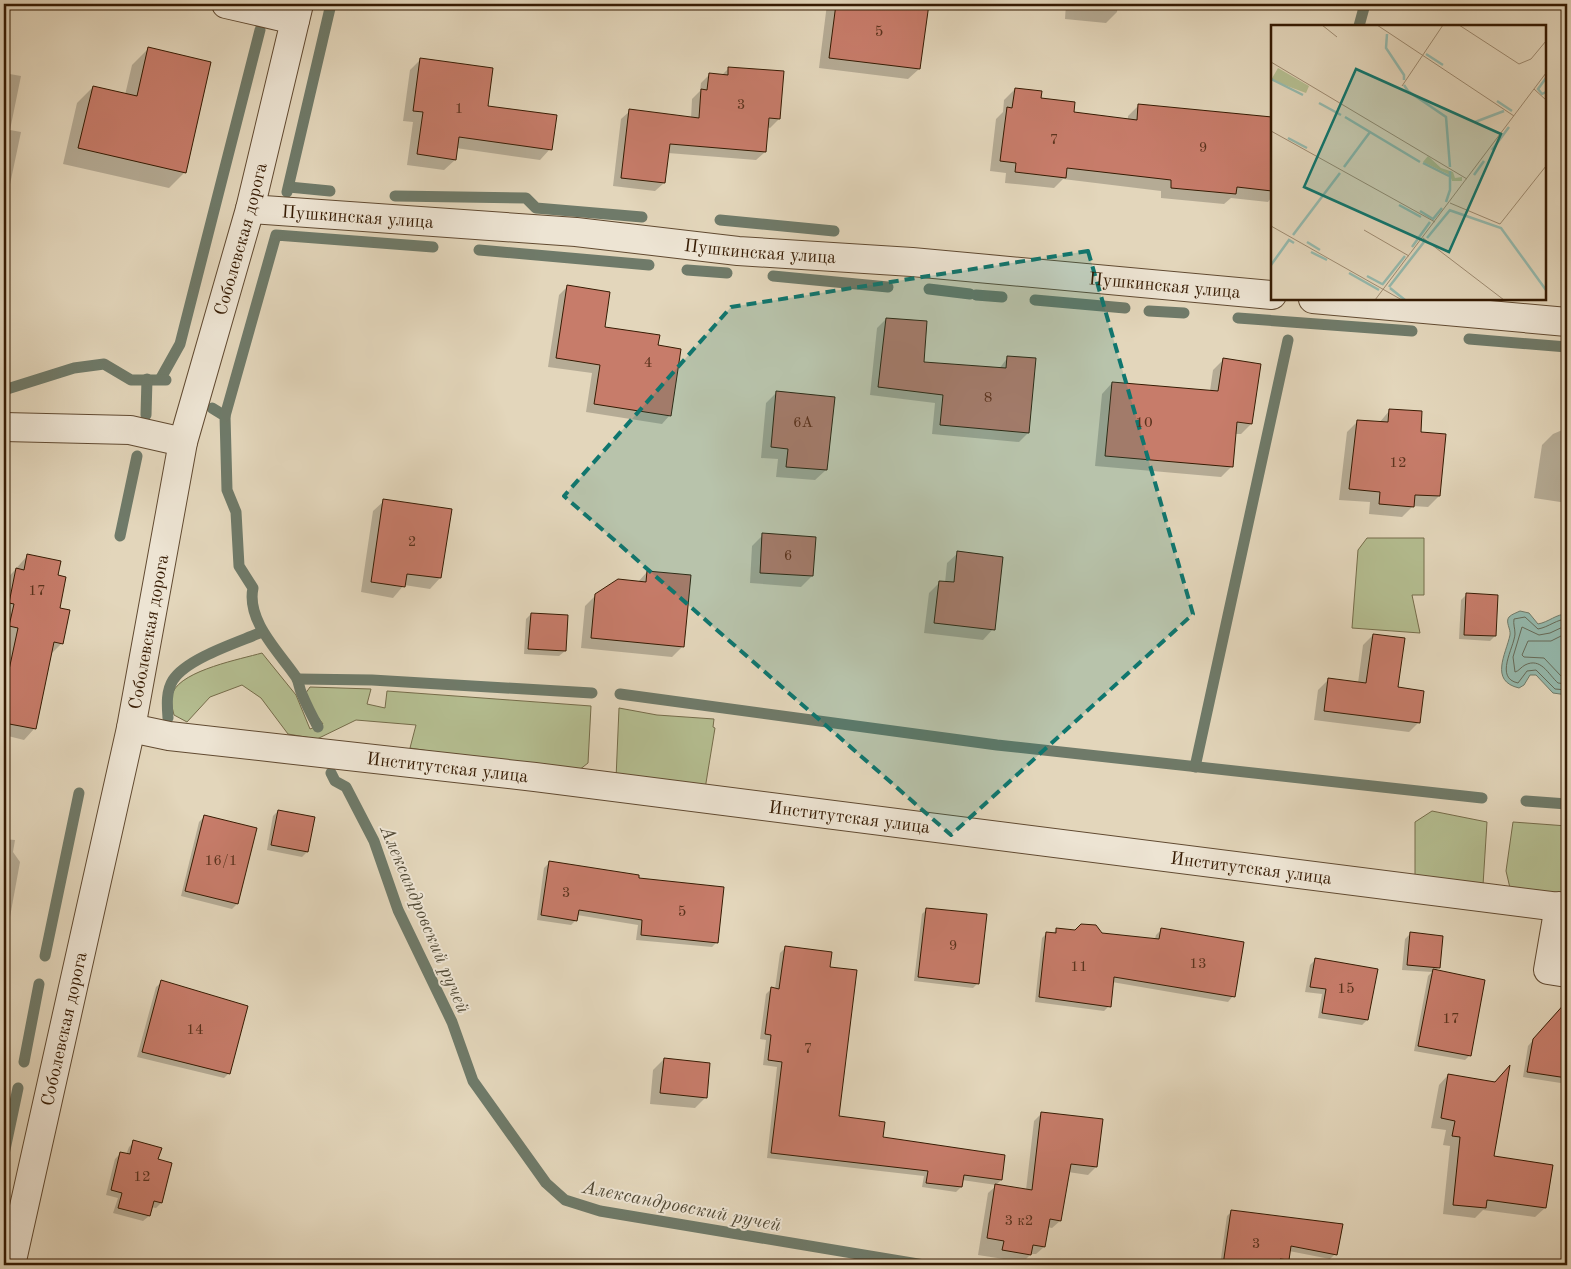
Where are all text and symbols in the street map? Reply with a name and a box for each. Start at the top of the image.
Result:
house number: 5 [875,25,883,40]
inset map [1271,25,1546,300]
house number: 3 [737,98,745,113]
house number: 1 [455,102,463,117]
house number: 7 [1050,133,1058,148]
house number: 9 [1199,141,1207,156]
street label: Соболевская дорога [212,161,271,318]
street label: Пушкинская улица [281,203,434,232]
street label: Пушкинская улица [683,237,837,267]
street label: Пушкинская улица [1088,270,1241,302]
house number: 4 [644,356,652,371]
house number: 8 [984,391,992,406]
house number: 6А [793,416,814,431]
house number: 10 [1135,416,1153,431]
house number: 12 [1389,456,1407,471]
house number: 2 [408,535,416,550]
house number: 6 [784,549,792,564]
street label: Соболевская дорога [127,553,172,711]
house number: 17 [28,584,46,599]
street label: Институтская улица [365,750,529,786]
street label: Институтская улица [767,799,931,837]
water label: Александровский ручей [375,822,472,1017]
street label: Институтская улица [1169,850,1333,888]
house number: 16/1 [205,854,237,869]
house number: 3 [562,886,570,901]
house number: 5 [678,905,686,920]
house number: 9 [949,939,957,954]
street label: Соболевская дорога [39,950,91,1108]
house number: 13 [1189,957,1207,972]
house number: 11 [1070,960,1088,975]
house number: 15 [1337,982,1355,997]
house number: 17 [1442,1012,1460,1027]
house number: 14 [186,1023,204,1038]
house number: 7 [804,1042,812,1057]
house number: 12 [133,1170,151,1185]
water label: Александровский ручей [580,1179,783,1236]
house number: 3 к2 [1004,1214,1034,1229]
house number: 3 [1252,1237,1260,1252]

